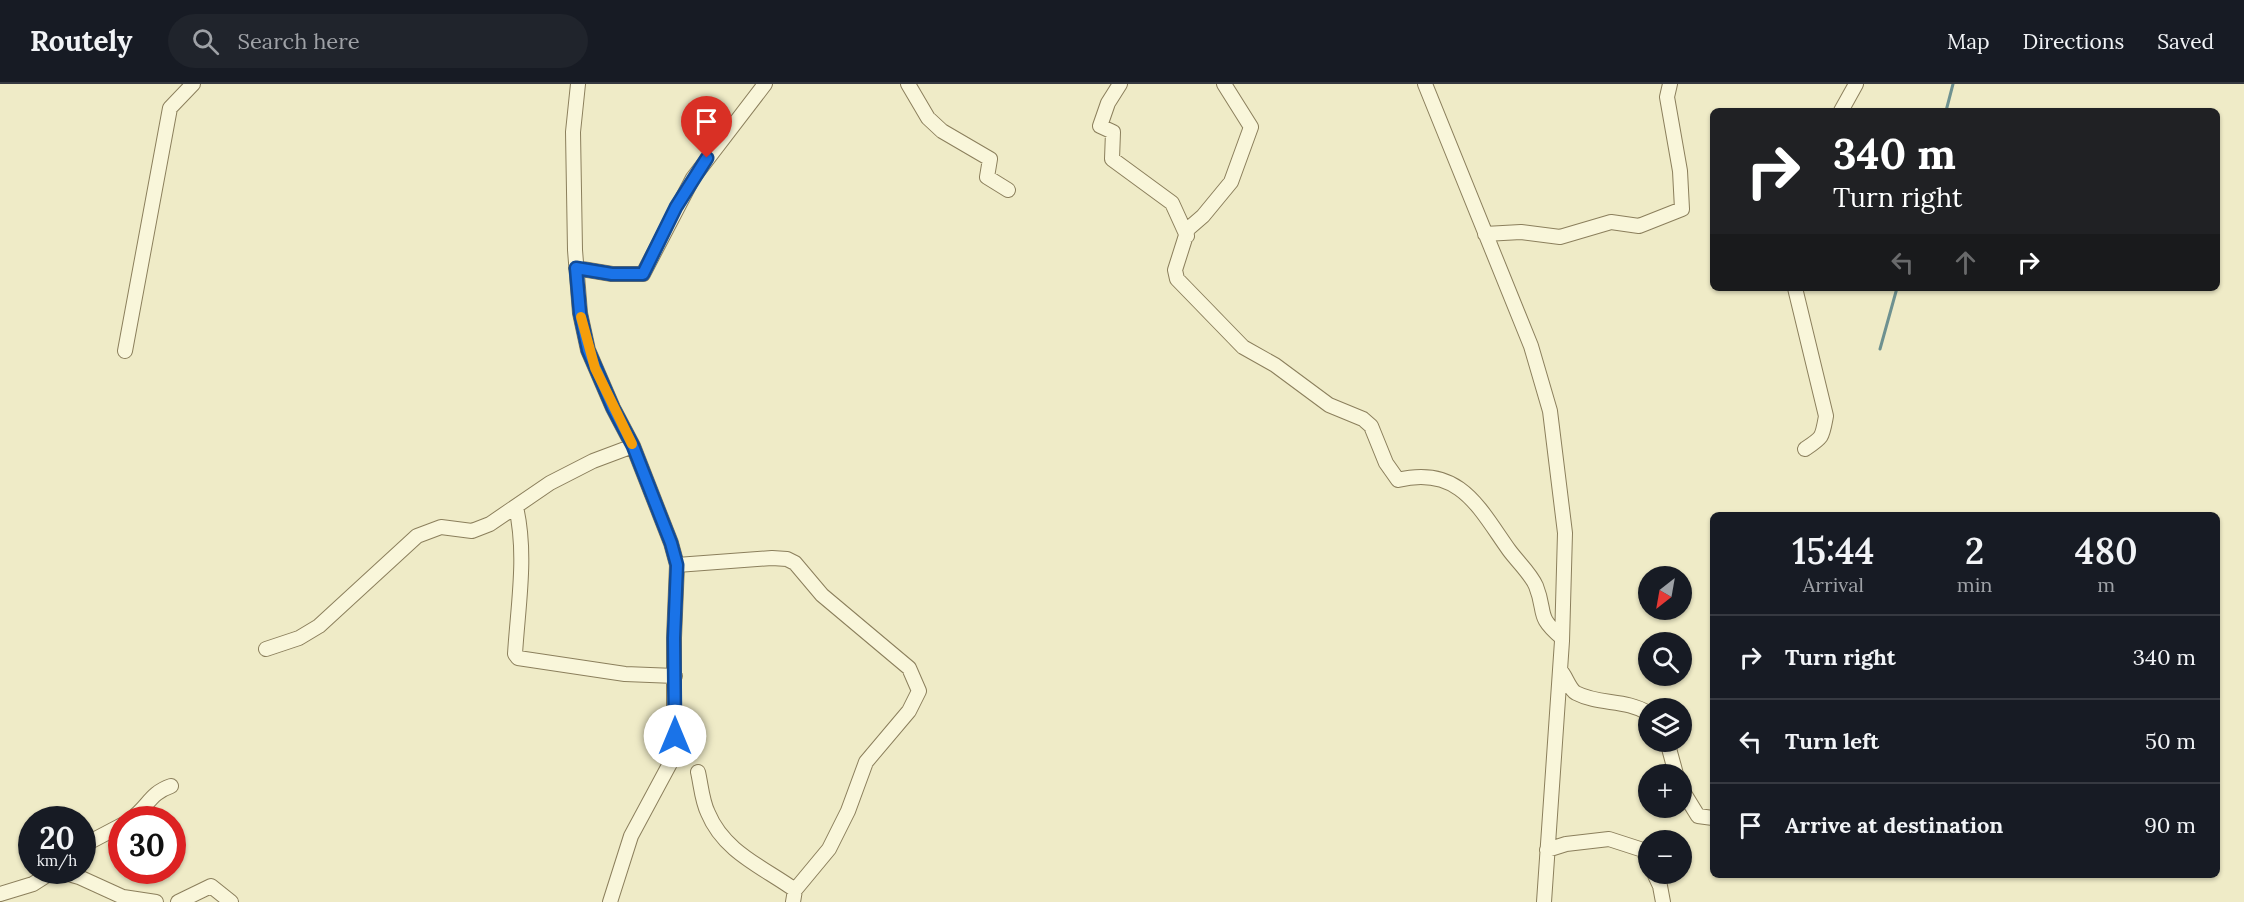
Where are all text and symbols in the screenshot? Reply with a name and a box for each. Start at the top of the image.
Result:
search box [168,14,588,68]
text: Routely [30,23,132,59]
icon: search [189,25,222,58]
text: Search here [237,27,360,55]
text: Map [1947,28,1990,55]
text: Directions [2023,28,2124,55]
text: Saved [2157,28,2214,55]
pin [681,96,732,158]
icon: arrive [690,105,723,138]
text: 340 m [1833,127,1956,181]
icon: right [1734,132,1812,210]
text: Turn right [1833,180,1962,214]
icon: left [1886,246,1919,279]
icon: ahead [1949,246,1982,279]
icon: right [2012,246,2045,279]
text: 15:44 [1792,528,1874,574]
text: 2 [1965,528,1984,574]
text: 480 [2075,528,2138,574]
north arrow [1638,566,1692,620]
map controls [1638,566,1692,884]
text: Arrival [1803,572,1864,597]
text: min [1957,572,1992,597]
text: m [2097,572,2115,597]
button: search [1638,632,1692,686]
icon: right [1734,641,1767,674]
text: Turn right [1785,643,1896,671]
text: 340 m [2133,643,2196,671]
button: layers [1638,698,1692,752]
position arrow [643,704,707,768]
icon: left [1734,725,1767,758]
text: Turn left [1785,727,1879,755]
text: 50 m [2145,727,2196,755]
button: + [1638,764,1692,818]
speed limit sign: 30 [108,806,186,884]
icon: arrive [1734,809,1767,842]
text: Arrive at destination [1785,811,2003,839]
text: 90 m [2144,811,2196,839]
text: 20 [39,819,75,857]
button: − [1638,830,1692,884]
text: km/h [37,851,77,870]

